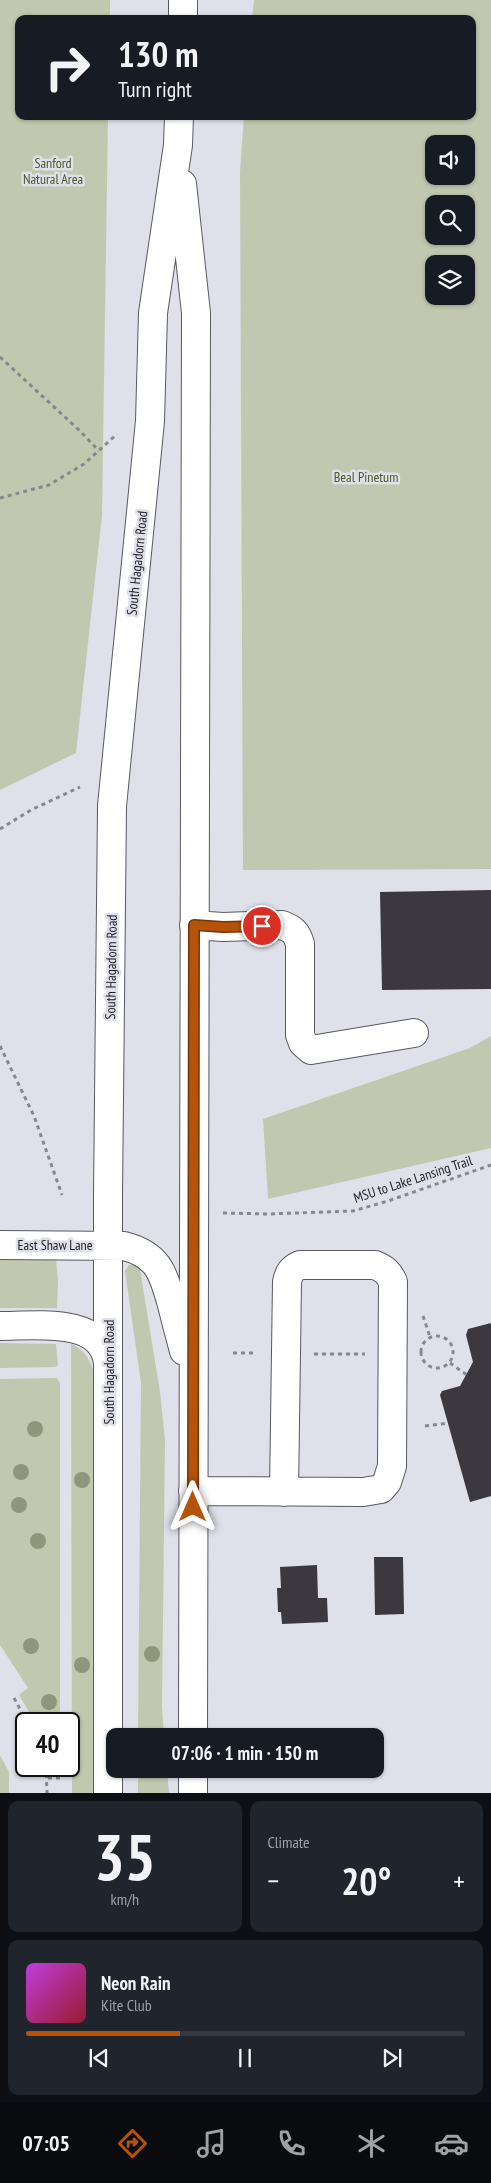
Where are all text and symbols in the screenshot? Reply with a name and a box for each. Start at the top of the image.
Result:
text: 130 m [118,31,199,77]
icon: right [35,35,100,100]
text: Turn right [118,75,192,103]
map controls [425,135,475,305]
button: sound [425,135,475,185]
park label: Sanford Natural Area [23,154,83,188]
button: search [425,195,475,245]
button: layers [425,255,475,305]
park label: Beal Pinetum [334,468,398,486]
street label: South Hagadorn Road [123,510,151,616]
pin [241,905,283,947]
icon: arrive [248,912,276,940]
street label: South Hagadorn Road [101,914,121,1020]
street label: MSU to Lake Lansing Trail [351,1151,475,1207]
street label: East Shaw Lane [17,1236,93,1254]
street label: South Hagadorn Road [100,1320,118,1424]
position arrow [166,1480,218,1532]
speed limit sign: 40 [15,1712,80,1777]
text: 07:06 · 1 min · 150 m [172,1741,318,1765]
text: 35 [94,1814,156,1898]
text: Climate [268,1832,310,1852]
text: 20° [341,1856,391,1905]
text: − [268,1862,279,1899]
text: + [453,1862,465,1899]
text: km/h [111,1889,139,1909]
text: Neon Rain [101,1971,170,1995]
text: Kite Club [101,1995,152,2015]
icon: previous [85,2044,113,2072]
icon: pause [231,2044,259,2072]
icon: next [378,2044,406,2072]
icon: directions [115,2126,150,2161]
icon: music [194,2126,229,2161]
icon: phone [274,2126,309,2161]
icon: climate [354,2126,389,2161]
icon: car [434,2126,469,2161]
text: 07:05 [22,2129,70,2157]

